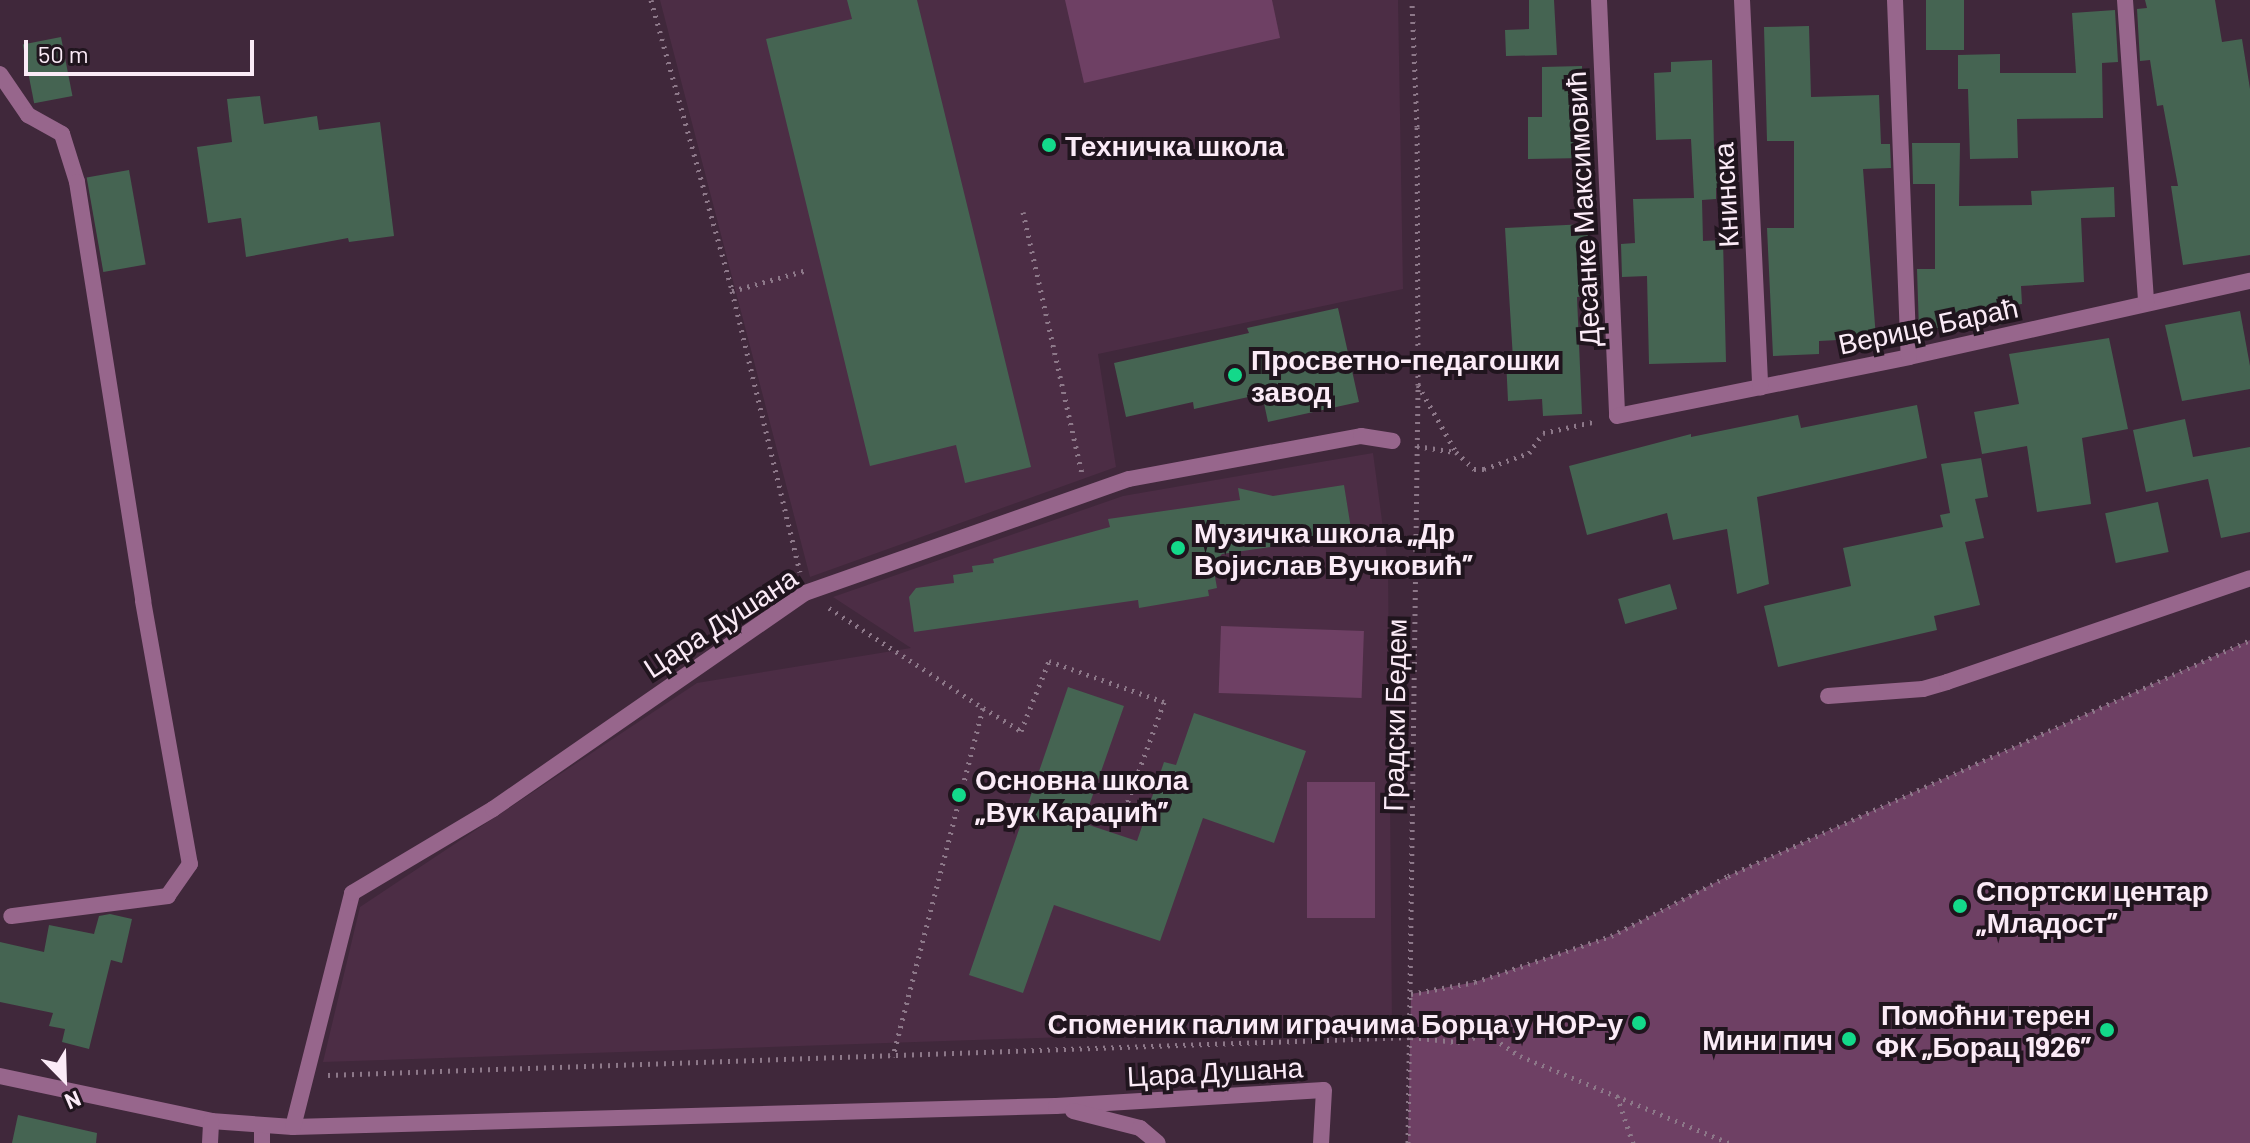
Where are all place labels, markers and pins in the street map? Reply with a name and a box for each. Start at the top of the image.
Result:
place label: Техничка школа [1065,128,1284,162]
marker: Техничка школа [1040,136,1058,154]
place label: Просветно-педагошки завод [1251,342,1561,408]
marker: Просветно-педагошки завод [1226,366,1244,384]
place label: Музичка школа „Др Војислав Вучковић” [1194,515,1473,581]
marker: Музичка школа „Др Војислав Вучковић” [1169,539,1187,557]
place label: Основна школа „Вук Караџић” [975,762,1188,828]
marker: Основна школа „Вук Караџић” [950,786,968,804]
place label: Спортски центар „Младост” [1976,873,2209,939]
marker: Спортски центар „Младост” [1951,897,1969,915]
place label: Помоћни терен ФК „Борац 1926” [1875,997,2091,1063]
place label: Споменик палим играчима Борца у НОР-у [1048,1006,1623,1040]
marker: Споменик палим играчима Борца у НОР-у [1630,1014,1648,1032]
marker: Помоћни терен ФК „Борац 1926” [2098,1021,2116,1039]
place label: Мини пич [1702,1022,1833,1056]
marker: Мини пич [1840,1030,1858,1048]

